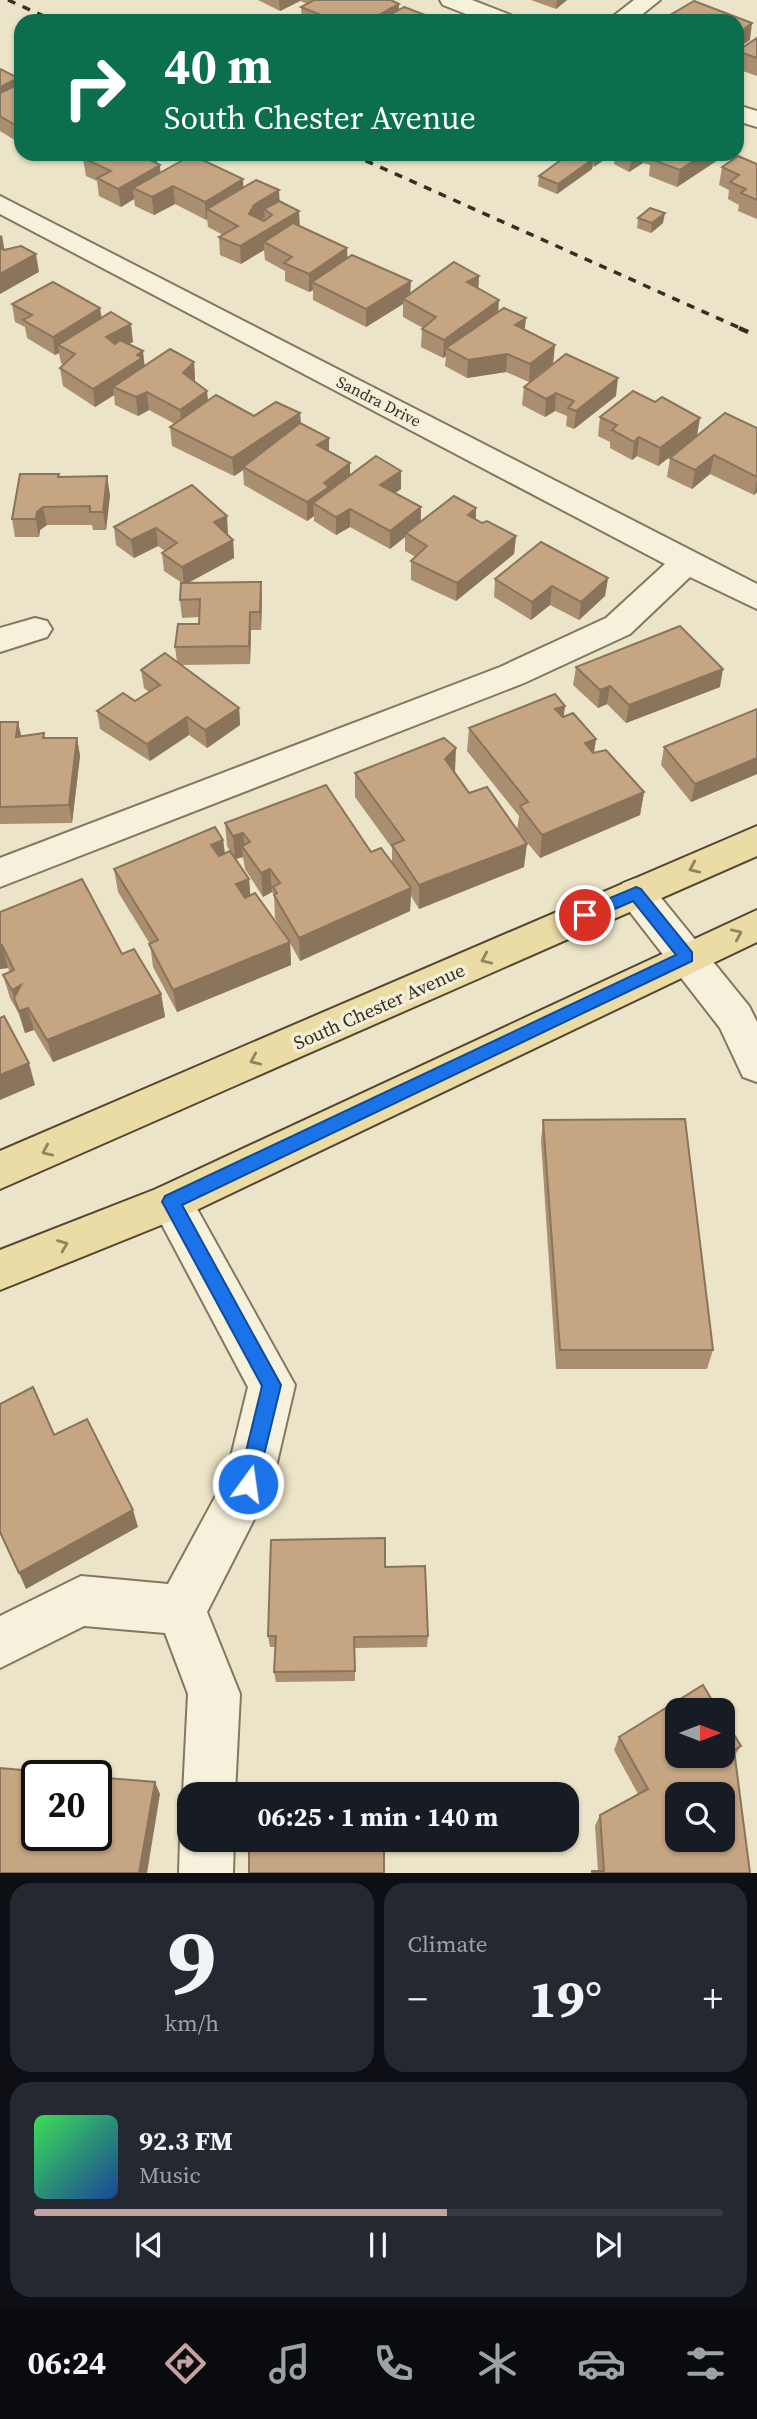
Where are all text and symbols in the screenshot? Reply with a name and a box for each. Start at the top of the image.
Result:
text: 40 m [164,32,272,99]
icon: right [49,42,140,133]
text: South Chester Avenue [164,96,476,140]
street label: Sandra Drive [333,370,425,432]
one-way arrow [689,859,701,873]
pin [555,885,615,945]
icon: arrive [566,896,604,934]
one-way arrow [730,928,742,942]
one-way arrow [481,951,493,965]
street label: South Chester Avenue [289,956,469,1056]
one-way arrow [250,1052,262,1066]
one-way arrow [41,1143,54,1157]
one-way arrow [57,1239,69,1253]
position arrow [211,1447,285,1521]
north arrow [665,1698,735,1768]
map controls [665,1698,735,1852]
speed limit sign: 20 [21,1760,112,1851]
button: search [665,1782,735,1852]
text: 06:25 · 1 min · 140 m [258,1799,498,1835]
text: 9 [167,1899,216,2023]
text: Climate [408,1928,487,1960]
text: 19° [529,1963,602,2034]
text: − [408,1973,428,2025]
text: + [703,1973,723,2025]
text: km/h [164,2007,219,2039]
text: 92.3 FM [139,2123,233,2159]
text: Music [139,2159,201,2191]
icon: previous [130,2226,168,2264]
icon: pause [359,2226,397,2264]
icon: next [589,2226,627,2264]
icon: directions [161,2339,210,2388]
icon: music [265,2339,314,2388]
icon: phone [369,2339,418,2388]
icon: climate [473,2339,522,2388]
icon: car [577,2339,626,2388]
icon: filters [681,2339,730,2388]
text: 06:24 [27,2341,106,2385]

